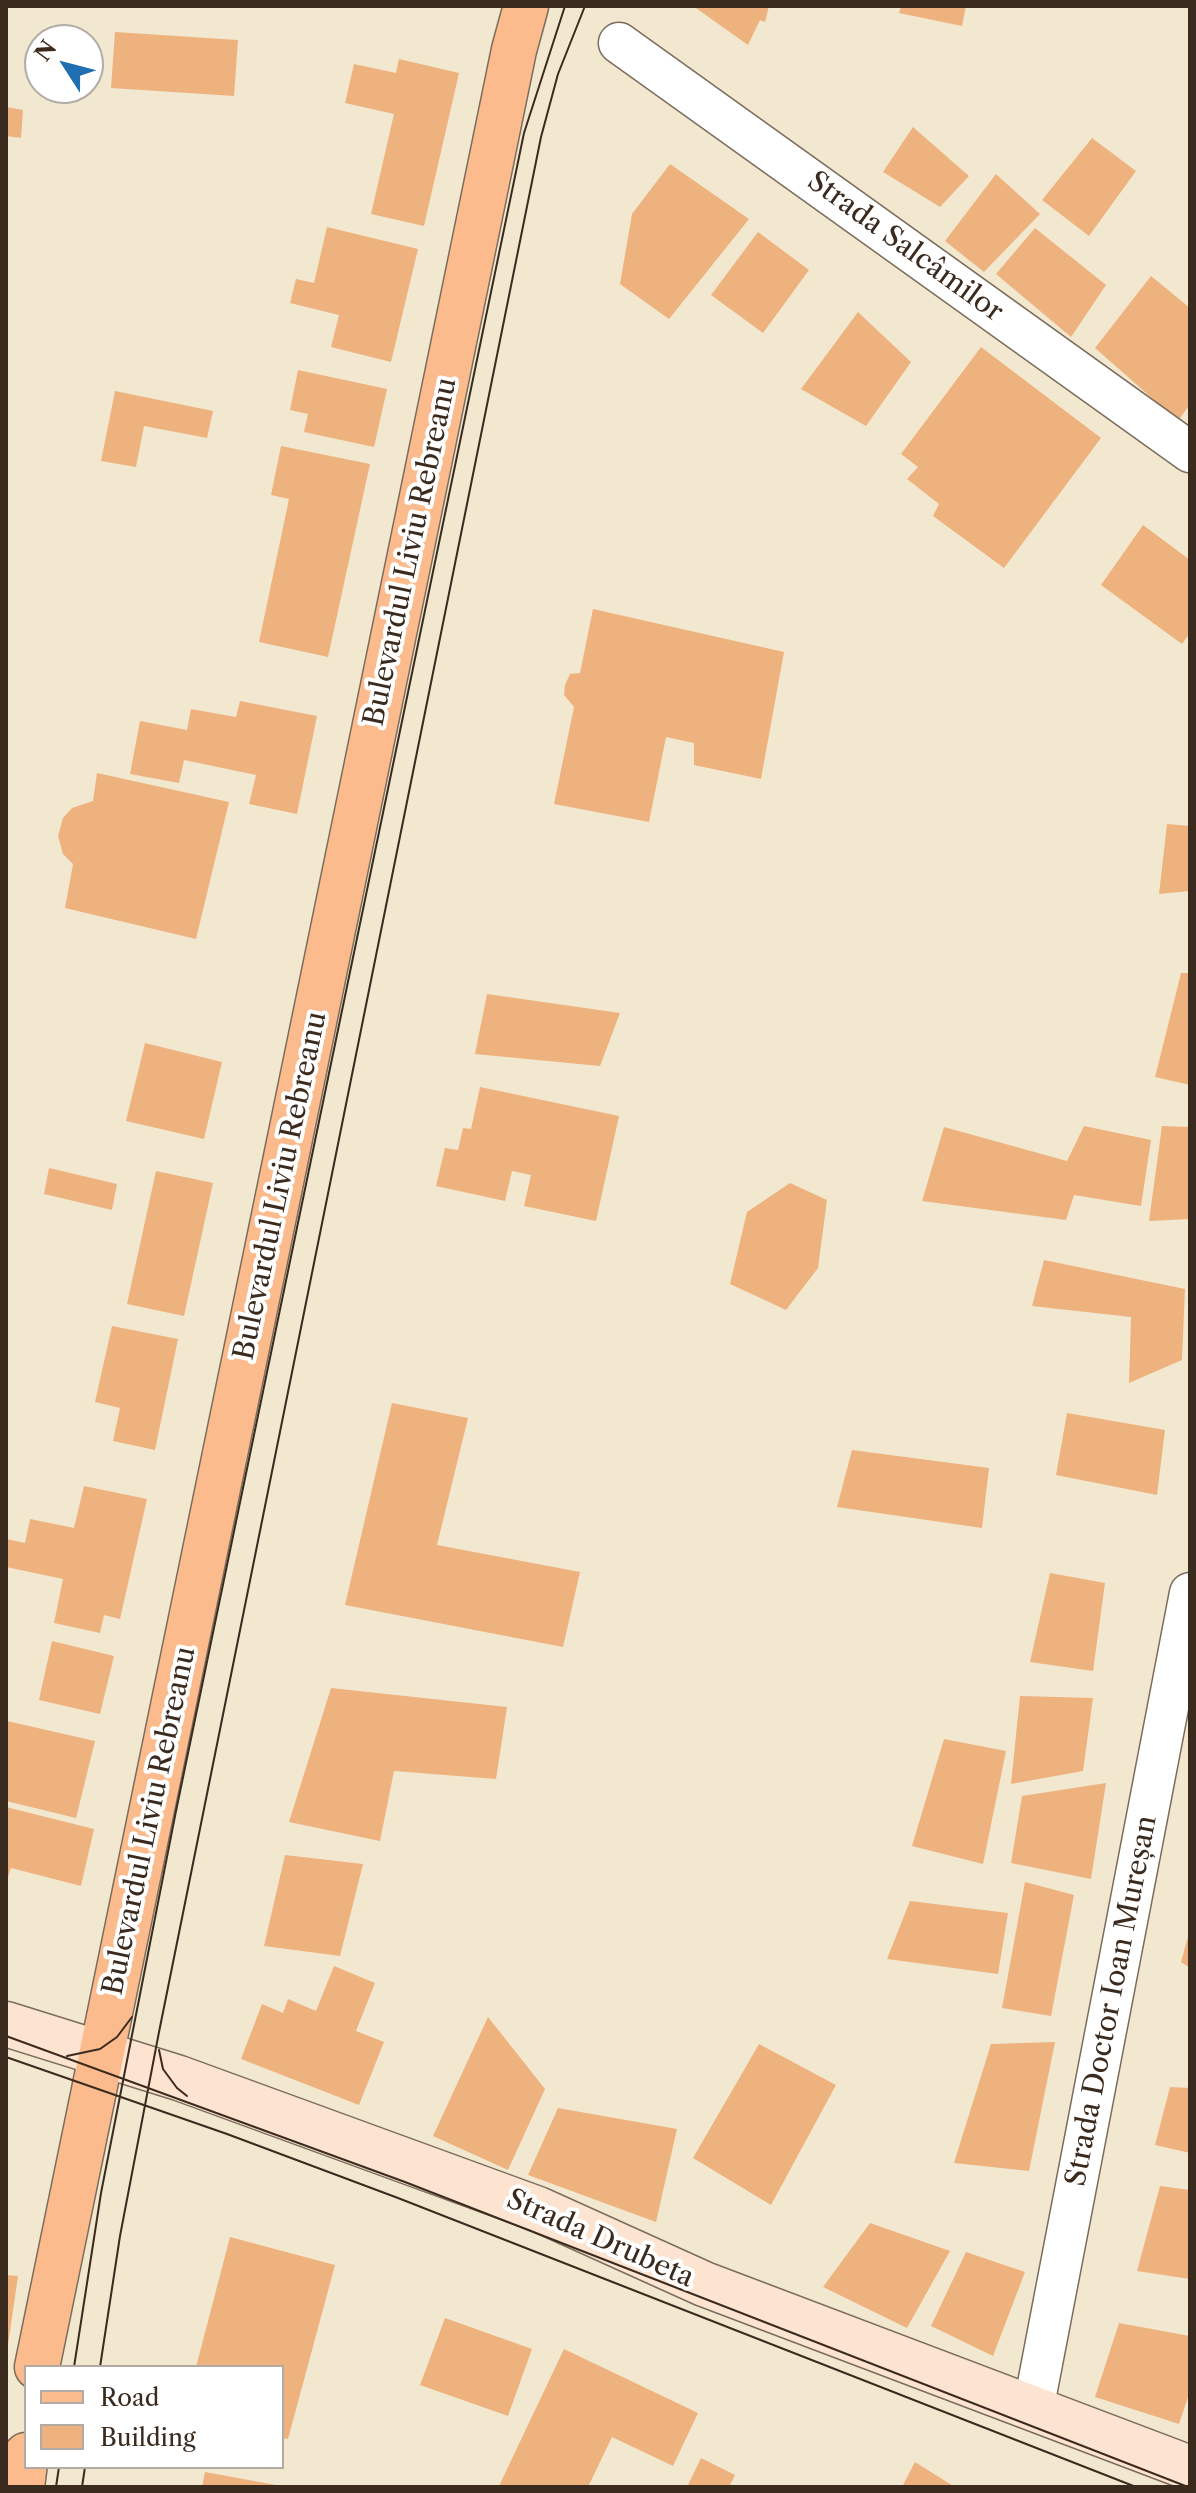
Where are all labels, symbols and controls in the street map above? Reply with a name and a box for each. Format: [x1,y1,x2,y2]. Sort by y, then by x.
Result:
north arrow [24,24,104,104]
text: N [29,35,62,66]
street label: Strada Salcâmilor [801,165,1009,329]
street label: Bulevardul Liviu Rebreanu [358,375,464,729]
street label: Bulevardul Liviu Rebreanu [228,1009,334,1363]
street label: Bulevardul Liviu Rebreanu [97,1644,203,1998]
street label: Strada Doctor Ioan Mureșan [1060,1813,1164,2189]
street label: Strada Drubeta [501,2183,699,2295]
legend [24,2365,284,2469]
text: Road [100,2383,159,2412]
text: Building [100,2423,196,2452]

